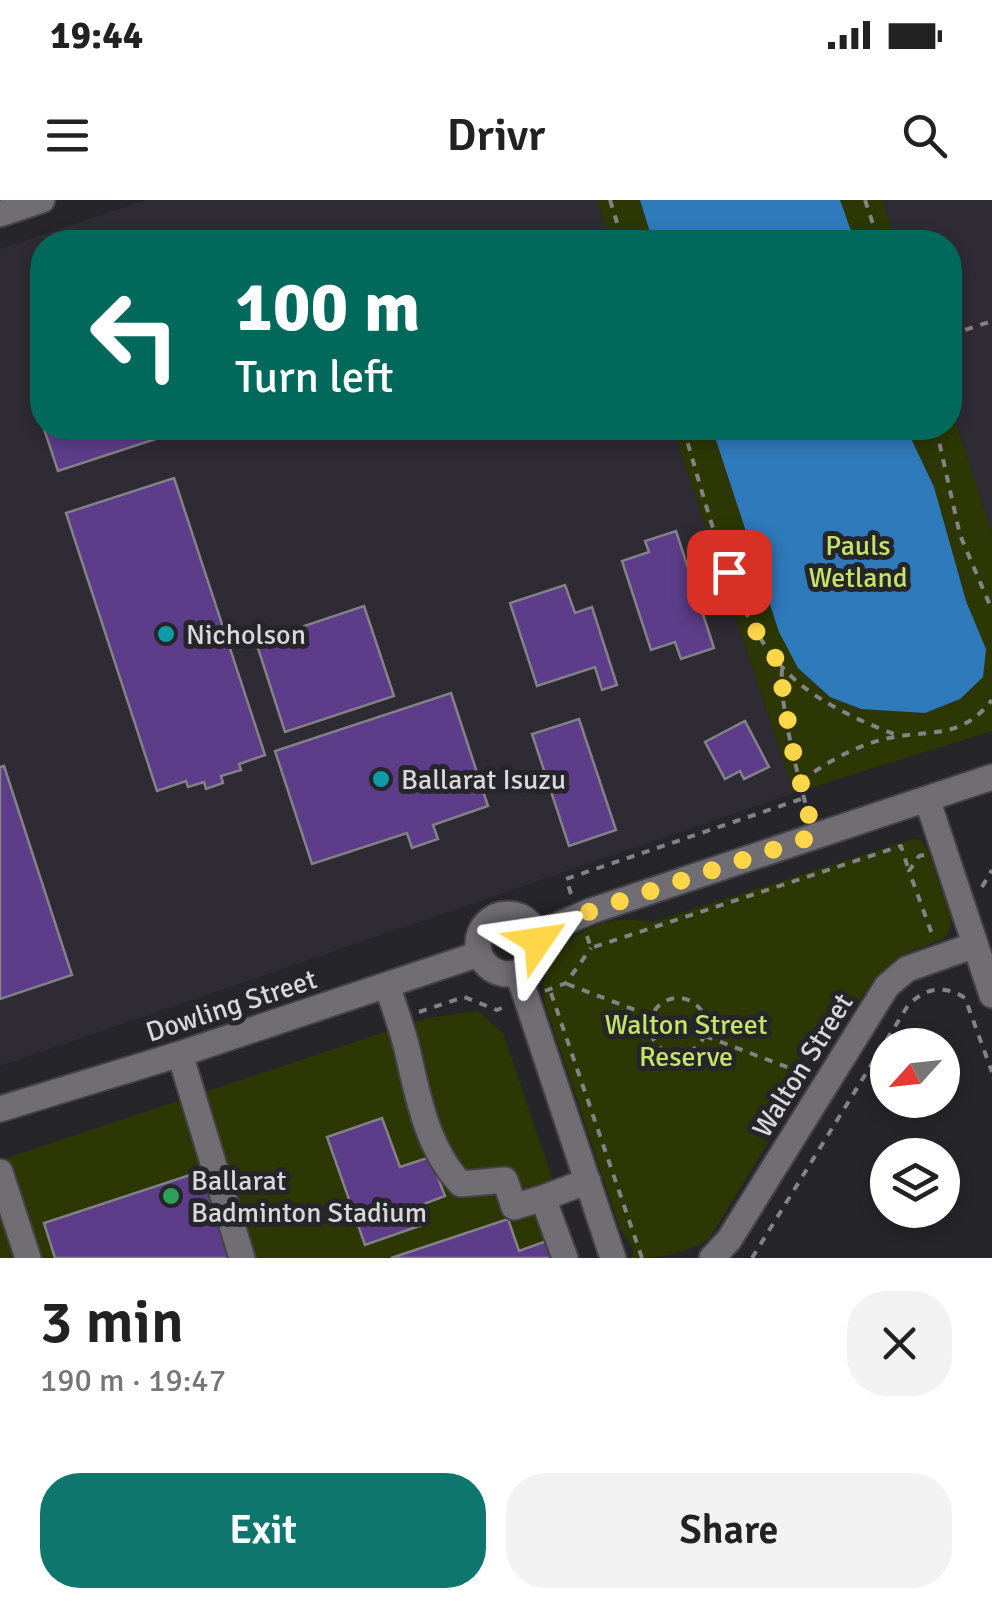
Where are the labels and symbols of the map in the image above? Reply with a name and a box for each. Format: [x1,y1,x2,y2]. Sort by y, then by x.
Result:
park label: Pauls Wetland [808,529,908,595]
pin [687,530,772,615]
place label: Nicholson [186,618,306,652]
marker: Nicholson [155,623,177,645]
place label: Ballarat Isuzu [401,763,566,797]
marker: Ballarat Isuzu [370,768,392,790]
position arrow [486,889,590,993]
street label: Dowling Street [142,962,321,1050]
street label: Walton Street [745,987,861,1144]
park label: Walton Street Reserve [604,1008,768,1074]
north arrow [870,1028,960,1118]
place label: Ballarat Badminton Stadium [191,1164,427,1230]
marker: Ballarat Badminton Stadium [160,1185,182,1207]

